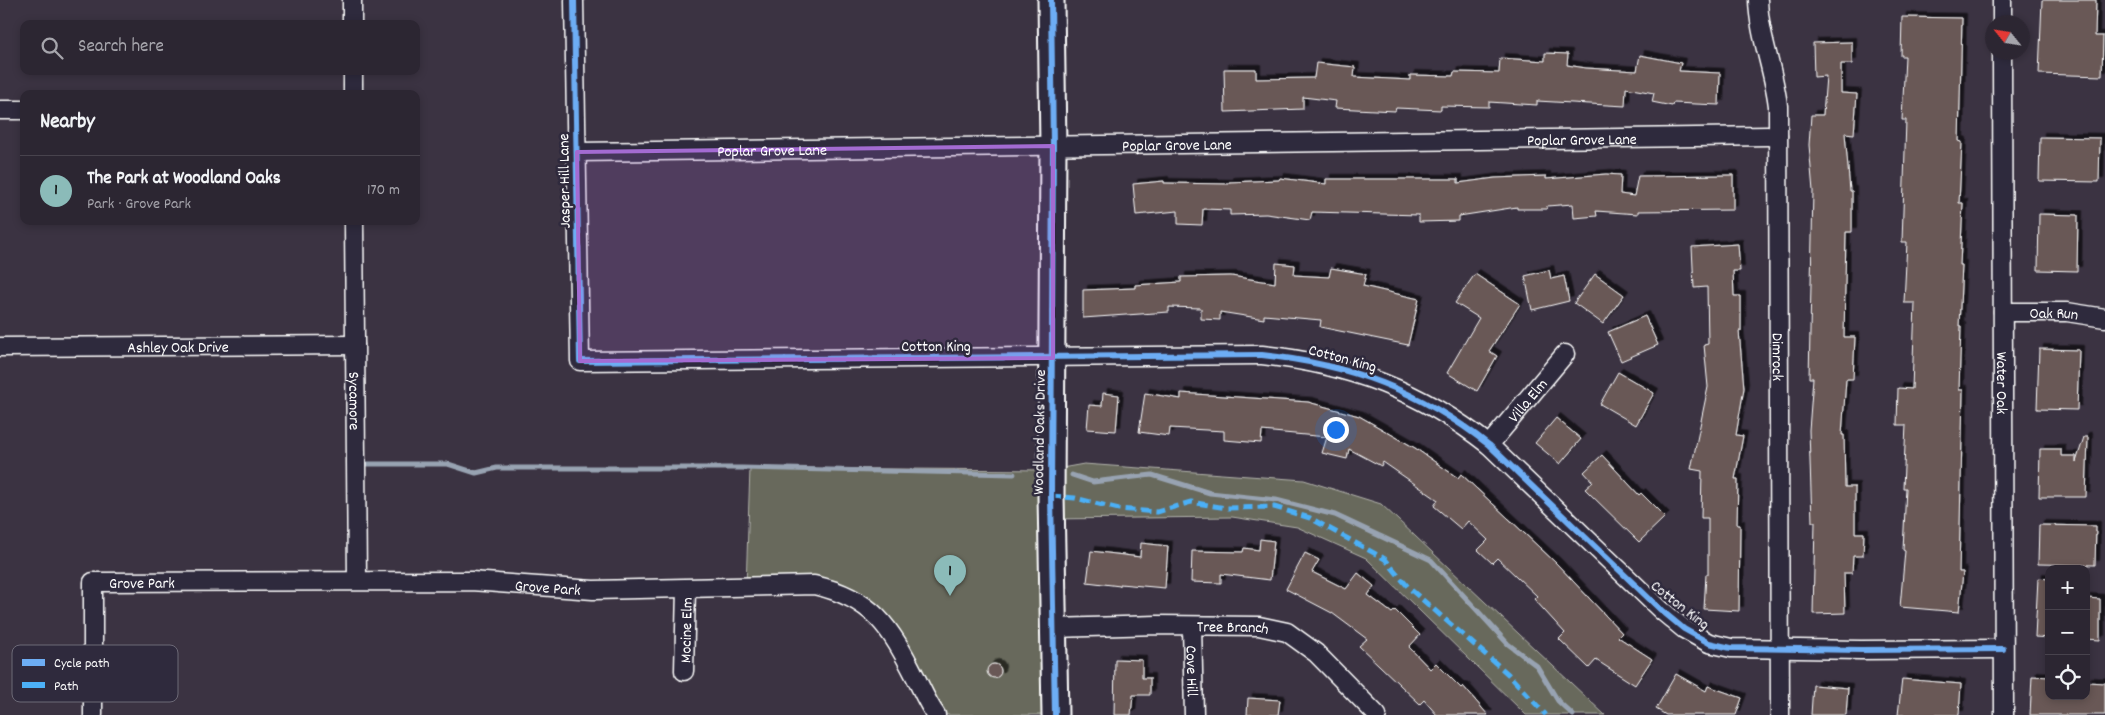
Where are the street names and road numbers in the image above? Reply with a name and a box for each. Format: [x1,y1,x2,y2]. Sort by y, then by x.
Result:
street label: Poplar Grove Lane [1527,129,1637,153]
street label: Jasper Hill Lane [553,133,578,229]
street label: Poplar Grove Lane [1122,134,1232,159]
street label: Poplar Grove Lane [717,140,827,164]
street label: Oak Run [2029,303,2080,328]
street label: Dimrock [1765,333,1788,381]
street label: Cotton King [901,336,971,359]
street label: Ashley Oak Drive [127,337,229,360]
street label: Cotton King [1306,339,1379,380]
street label: Water Oak [1989,352,2012,414]
street label: Woodland Oaks Drive [1028,369,1053,495]
street label: Sycamore [341,372,365,430]
street label: Villa Elm [1503,374,1554,428]
street label: Grove Park [109,573,175,596]
street label: Grove Park [514,575,581,603]
street label: Cotton King [1645,575,1714,636]
street label: Mocine Elm [675,597,700,663]
street label: Tree Branch [1197,616,1271,642]
street label: Cove Hill [1178,645,1203,697]

